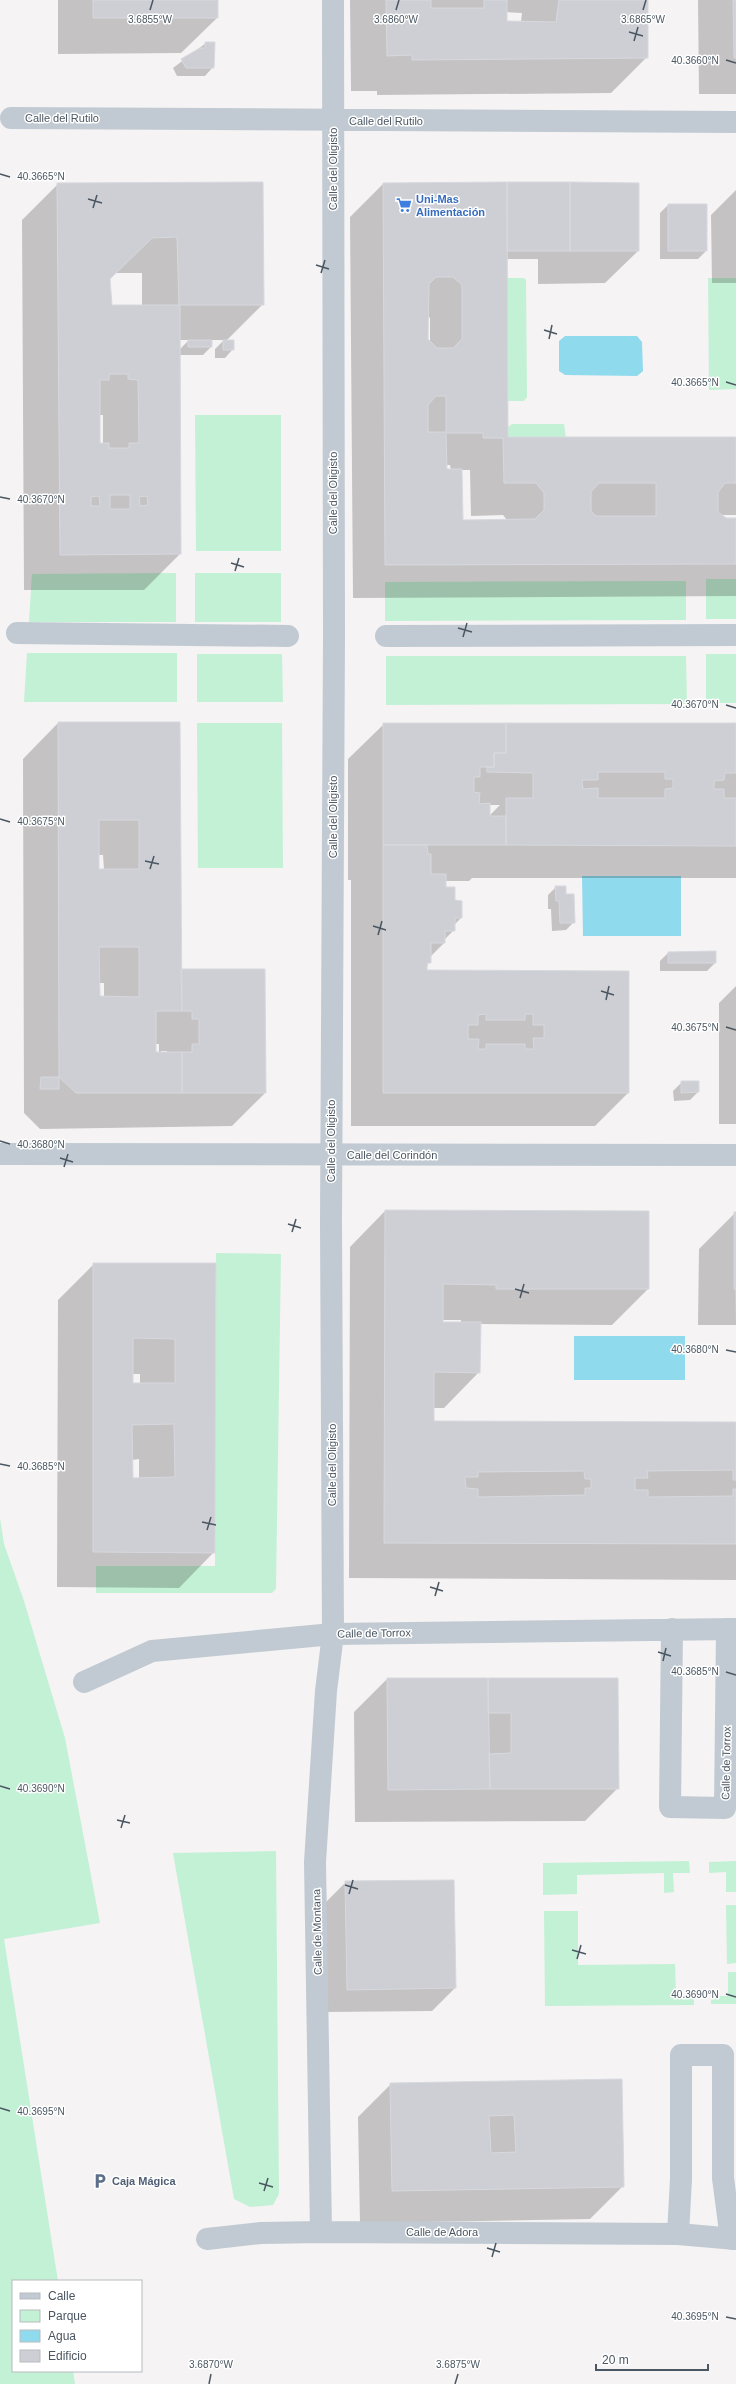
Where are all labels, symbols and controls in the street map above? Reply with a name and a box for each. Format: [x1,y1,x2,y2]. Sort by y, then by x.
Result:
text: 3.6855°W [128,14,173,25]
text: 3.6860°W [374,14,419,25]
text: 3.6865°W [621,14,666,25]
text: 40.3660°N [671,55,719,66]
street label: Calle del Rutilo [25,112,99,124]
street label: Calle del Rutilo [349,115,423,127]
street label: Calle del Oligisto [327,128,339,210]
text: 40.3665°N [17,171,65,182]
place label: Uni-Mas Alimentación [416,193,485,218]
supermarket icon: Uni-Mas Alimentación [395,196,413,214]
text: 40.3665°N [671,377,719,388]
street label: Calle del Oligisto [327,452,339,534]
text: 40.3670°N [17,494,65,505]
text: 40.3670°N [671,699,719,710]
street label: Calle del Oligisto [327,776,339,858]
text: 40.3675°N [17,816,65,827]
text: 40.3675°N [671,1022,719,1033]
street label: Calle del Oligisto [325,1100,337,1182]
text: 40.3680°N [17,1139,65,1150]
street label: Calle del Corindón [347,1149,437,1161]
text: 40.3680°N [671,1344,719,1355]
street label: Calle del Oligisto [326,1424,338,1506]
text: 40.3685°N [17,1461,65,1472]
street label: Calle de Torrox [337,1626,411,1640]
text: 40.3685°N [671,1666,719,1677]
street label: Calle de Torrox [719,1726,733,1800]
text: 40.3690°N [17,1783,65,1794]
street label: Calle de Montana [310,1888,324,1975]
text: 40.3690°N [671,1989,719,2000]
text: 40.3695°N [17,2106,65,2117]
parking icon: Caja Mágica [91,2172,109,2190]
place label: Caja Mágica [112,2175,176,2187]
street label: Calle de Adora [406,2226,479,2238]
legend [12,2280,142,2372]
text: Calle [48,2289,76,2303]
text: Parque [48,2309,87,2323]
text: 40.3695°N [671,2311,719,2322]
text: Agua [48,2329,76,2343]
scale bar [596,2346,708,2372]
text: Edificio [48,2349,87,2363]
text: 20 m [602,2353,629,2367]
text: 3.6870°W [189,2359,234,2370]
text: 3.6875°W [436,2359,481,2370]

